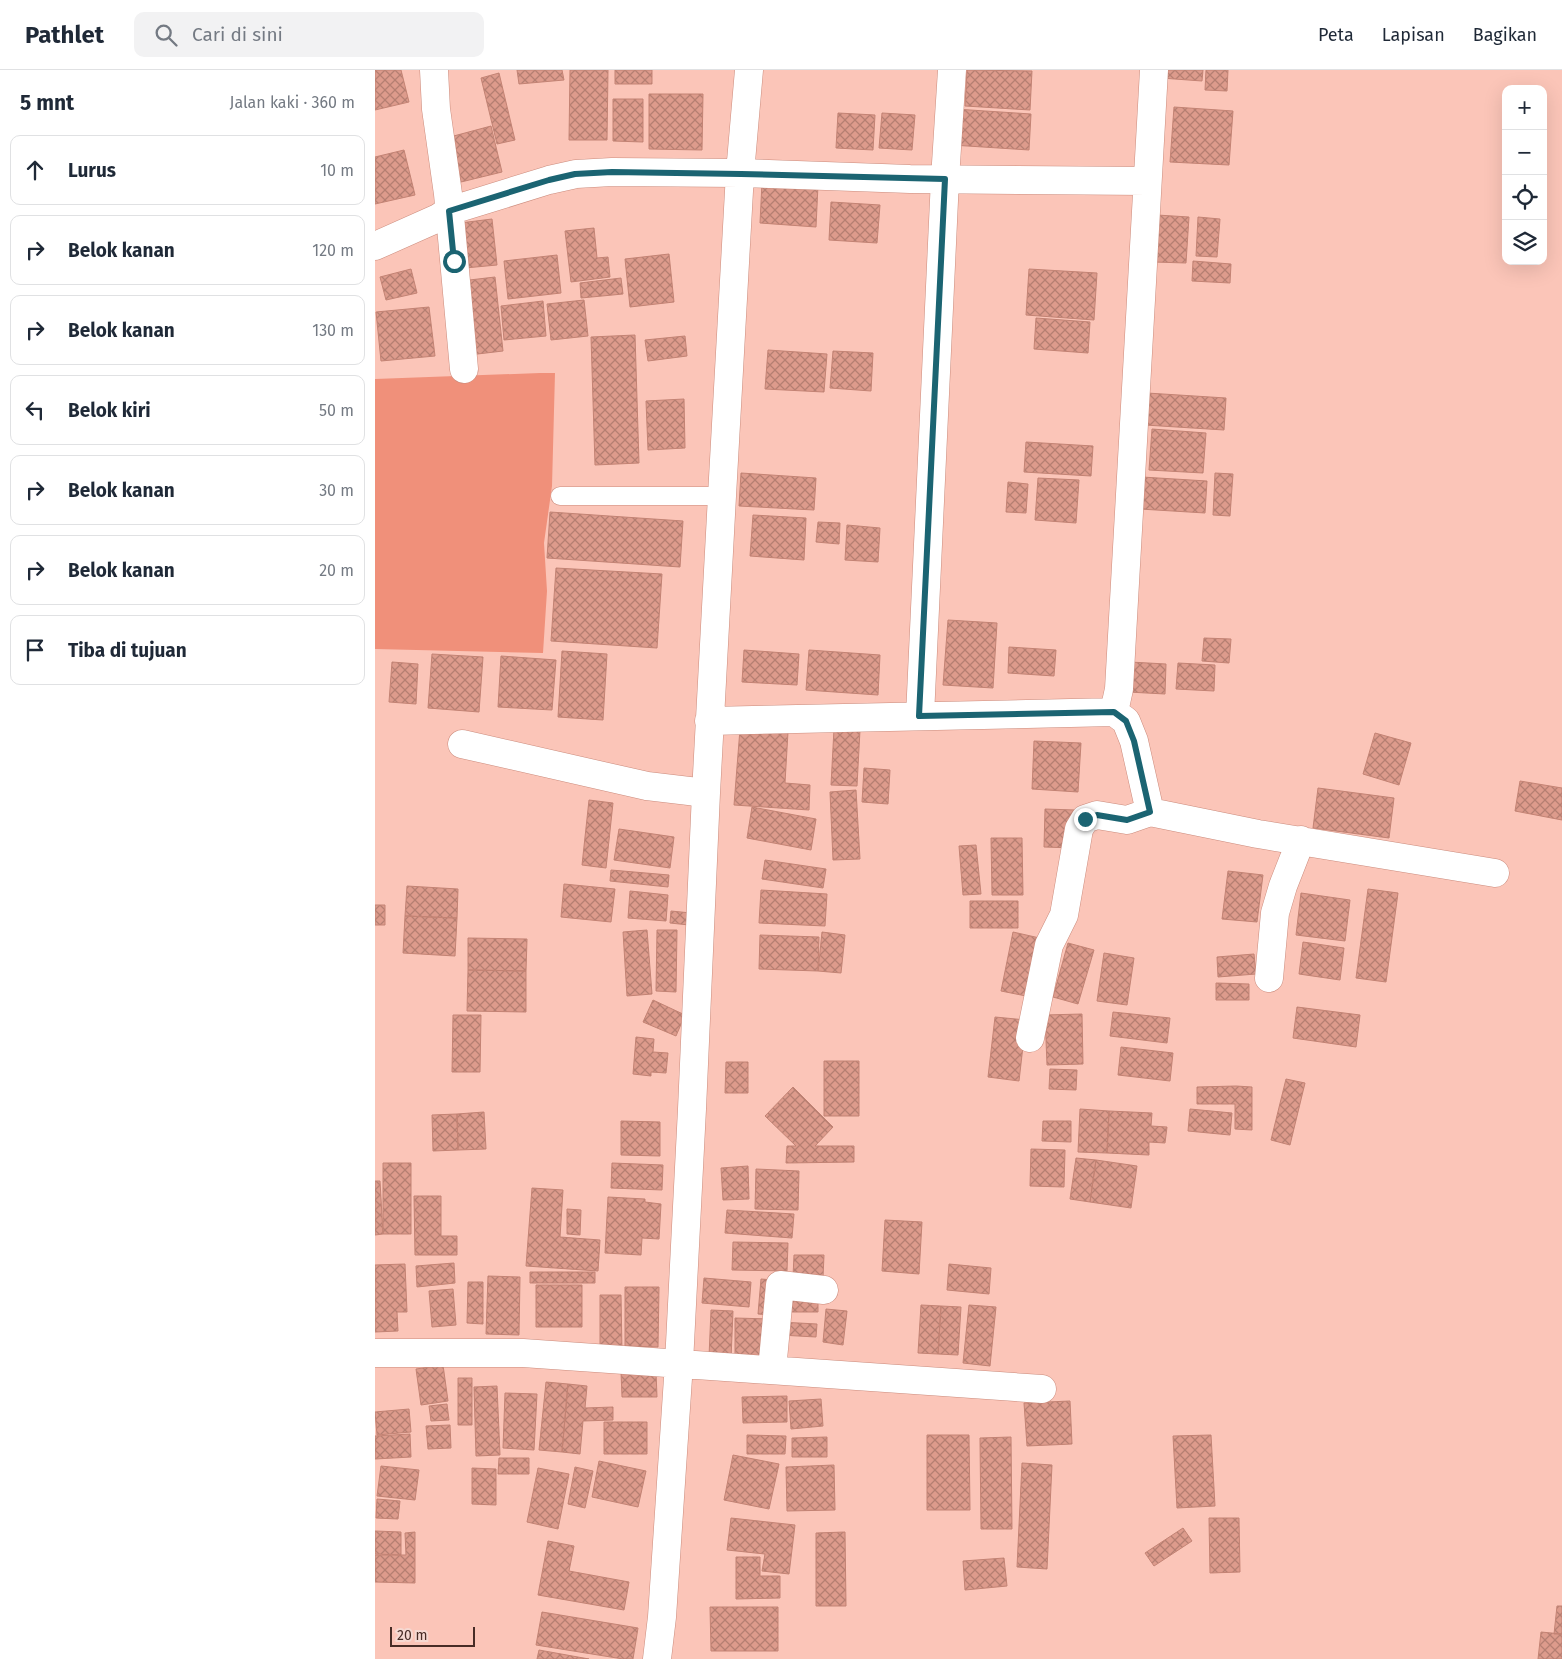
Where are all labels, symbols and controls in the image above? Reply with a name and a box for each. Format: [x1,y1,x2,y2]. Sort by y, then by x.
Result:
search box [134,12,484,57]
text: Pathlet [25,21,104,49]
icon: search [152,21,180,49]
text: Cari di sini [192,23,283,46]
text: Peta [1318,24,1354,46]
text: Lapisan [1382,24,1445,46]
text: Bagikan [1473,24,1537,46]
map controls [1502,85,1547,265]
button: + [1502,85,1547,130]
text: 5 mnt [20,90,74,116]
text: Jalan kaki · 360 m [230,93,355,112]
button: − [1502,130,1547,175]
icon: ahead [21,156,49,184]
text: Lurus [68,159,116,182]
text: 10 m [320,161,354,180]
button: locate [1502,175,1547,220]
button: layers [1502,220,1547,265]
icon: right [21,236,49,264]
text: Belok kanan [68,239,175,262]
text: 120 m [312,241,354,260]
route start [443,250,466,273]
icon: right [21,316,49,344]
text: Belok kanan [68,319,175,342]
text: 130 m [312,321,354,340]
icon: left [21,396,49,424]
text: Belok kiri [68,399,151,422]
text: 50 m [319,401,354,420]
icon: right [21,476,49,504]
text: Belok kanan [68,479,175,502]
text: 30 m [319,481,354,500]
icon: right [21,556,49,584]
text: Belok kanan [68,559,175,582]
text: 20 m [319,561,354,580]
icon: arrive [21,636,49,664]
text: Tiba di tujuan [68,639,187,662]
route end [1074,808,1097,831]
scale bar [390,1624,475,1647]
text: 20 m [397,1627,427,1644]

